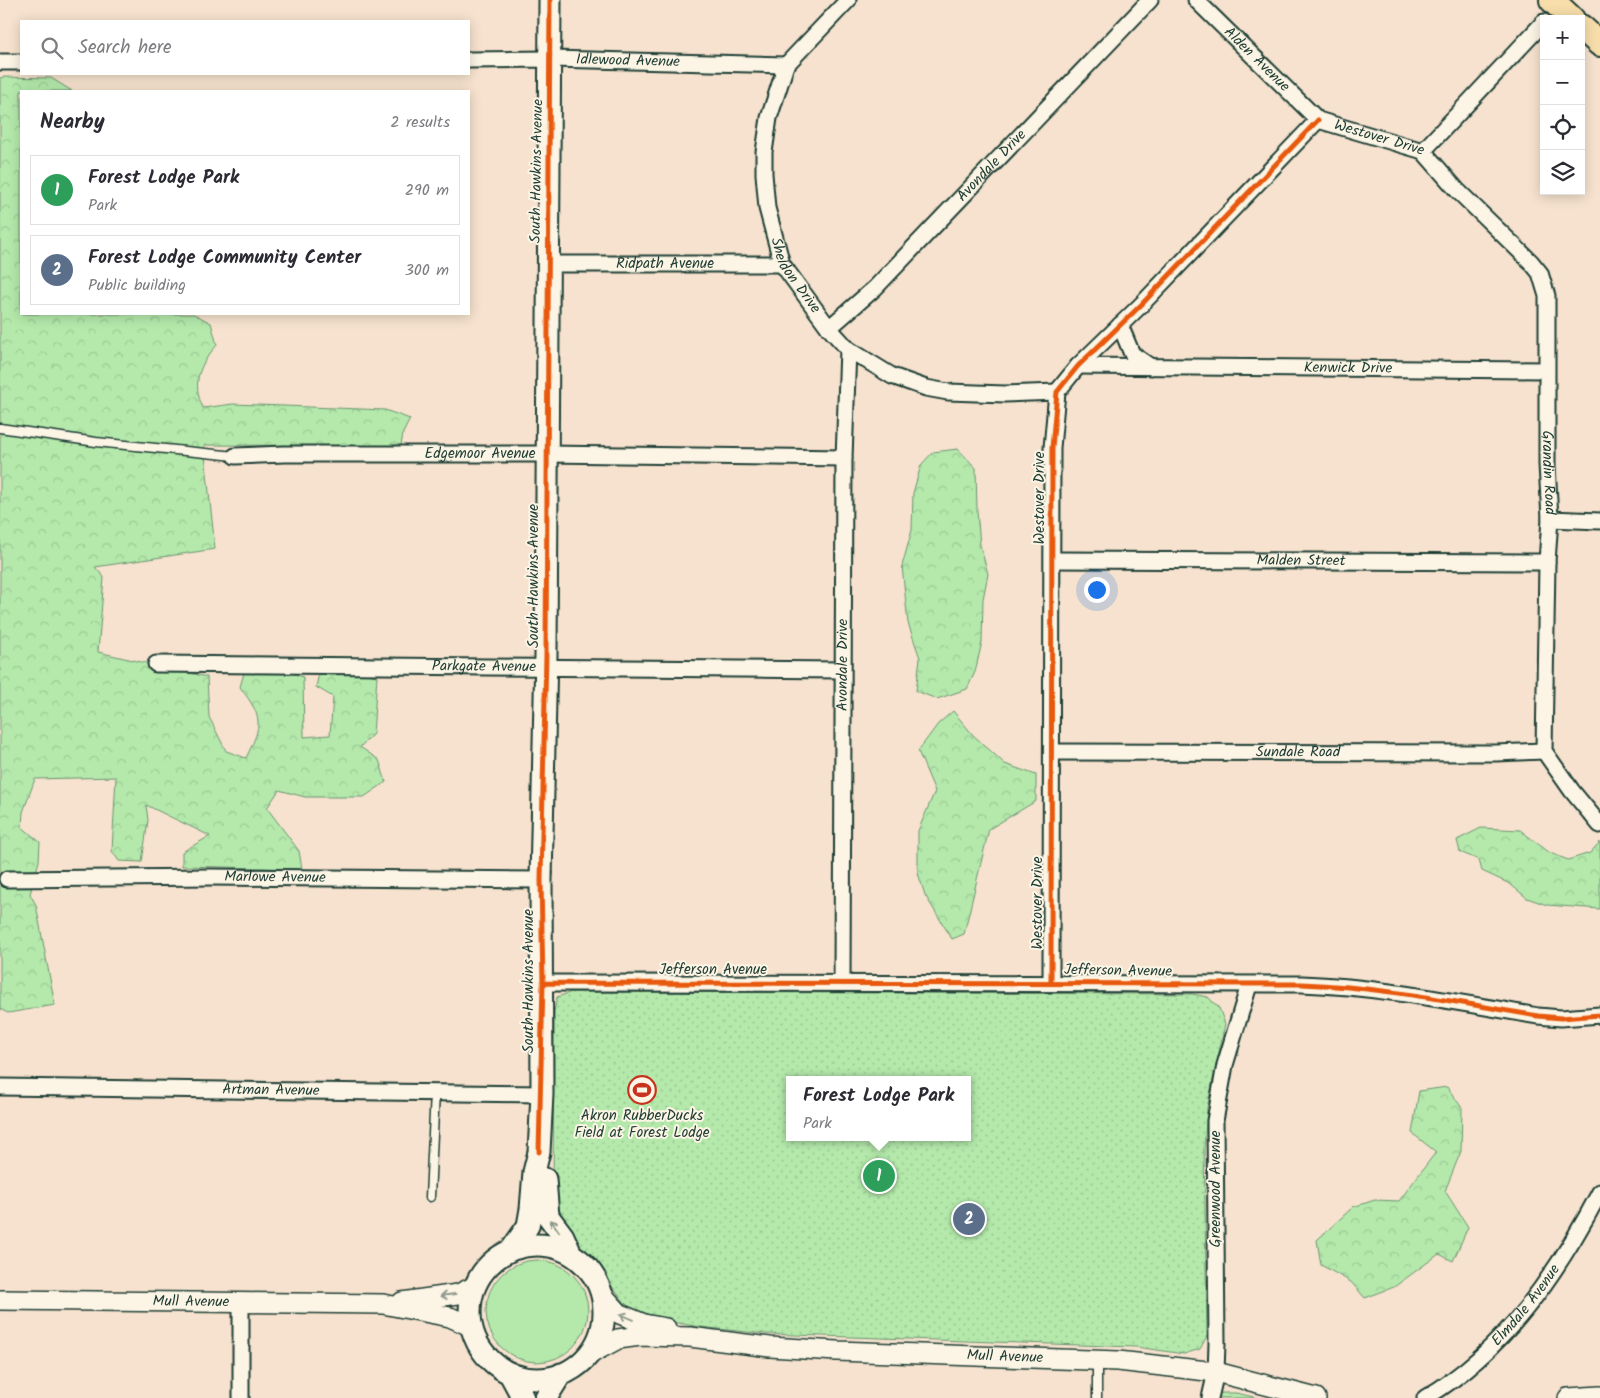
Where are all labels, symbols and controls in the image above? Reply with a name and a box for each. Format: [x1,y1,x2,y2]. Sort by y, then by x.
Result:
map controls [1540,15,1585,195]
button: + [1540,15,1585,60]
search box [20,20,470,75]
street label: Alden Avenue [1218,21,1296,98]
text: Search here [78,33,172,63]
icon: search [38,34,66,62]
street label: Idlewood Avenue [576,48,681,74]
button: − [1540,60,1585,105]
street label: South Hawkins Avenue [524,98,550,243]
button: locate [1540,105,1585,150]
text: Nearby [40,106,105,139]
text: 2 results [390,110,450,135]
street label: Westover Drive [1331,113,1427,163]
street label: Avondale Drive [951,124,1033,208]
button: layers [1540,150,1585,195]
text: Forest Lodge Park [88,163,239,193]
text: 1 [55,178,59,203]
text: 290 m [405,178,449,203]
text: Park [88,193,117,218]
street label: Sheldon Drive [763,235,827,319]
text: Forest Lodge Community Center [88,243,361,273]
street label: Ridpath Avenue [616,252,714,276]
text: 2 [52,258,62,283]
text: 300 m [405,258,449,283]
text: Public building [88,273,186,298]
street label: Kenwick Drive [1304,356,1393,381]
street label: Grandin Road [1535,431,1562,516]
street label: Edgemoor Avenue [424,442,536,466]
street label: Westover Drive [1028,451,1052,544]
street label: South Hawkins Avenue [522,504,546,648]
street label: Malden Street [1256,549,1346,573]
your location [1084,577,1110,603]
street label: Avondale Drive [831,618,855,711]
street label: Parkgate Avenue [432,654,536,679]
street label: Sundale Road [1256,740,1341,765]
street label: Westover Drive [1026,856,1050,949]
street label: Marlowe Avenue [224,865,326,890]
street label: South Hawkins Avenue [517,909,541,1053]
street label: Jefferson Avenue [659,958,767,982]
street label: Jefferson Avenue [1064,958,1173,984]
sports icon: Akron RubberDucks Field at Forest Lodge [627,1075,657,1105]
popup [786,1076,971,1141]
street label: Artman Avenue [222,1078,320,1103]
text: Forest Lodge Park [803,1081,954,1111]
place label: Akron RubberDucks Field at Forest Lodge [574,1104,710,1145]
text: Park [803,1111,832,1136]
street label: Greenwood Avenue [1204,1130,1228,1247]
pin: 1 [863,1157,895,1195]
pin: 2 [953,1200,985,1238]
one-way arrow [550,1220,561,1233]
street label: Elmdale Avenue [1486,1259,1567,1352]
street label: Mull Avenue [153,1290,230,1314]
one-way arrow [441,1290,457,1300]
one-way arrow [620,1312,635,1322]
street label: Mull Avenue [966,1344,1044,1370]

